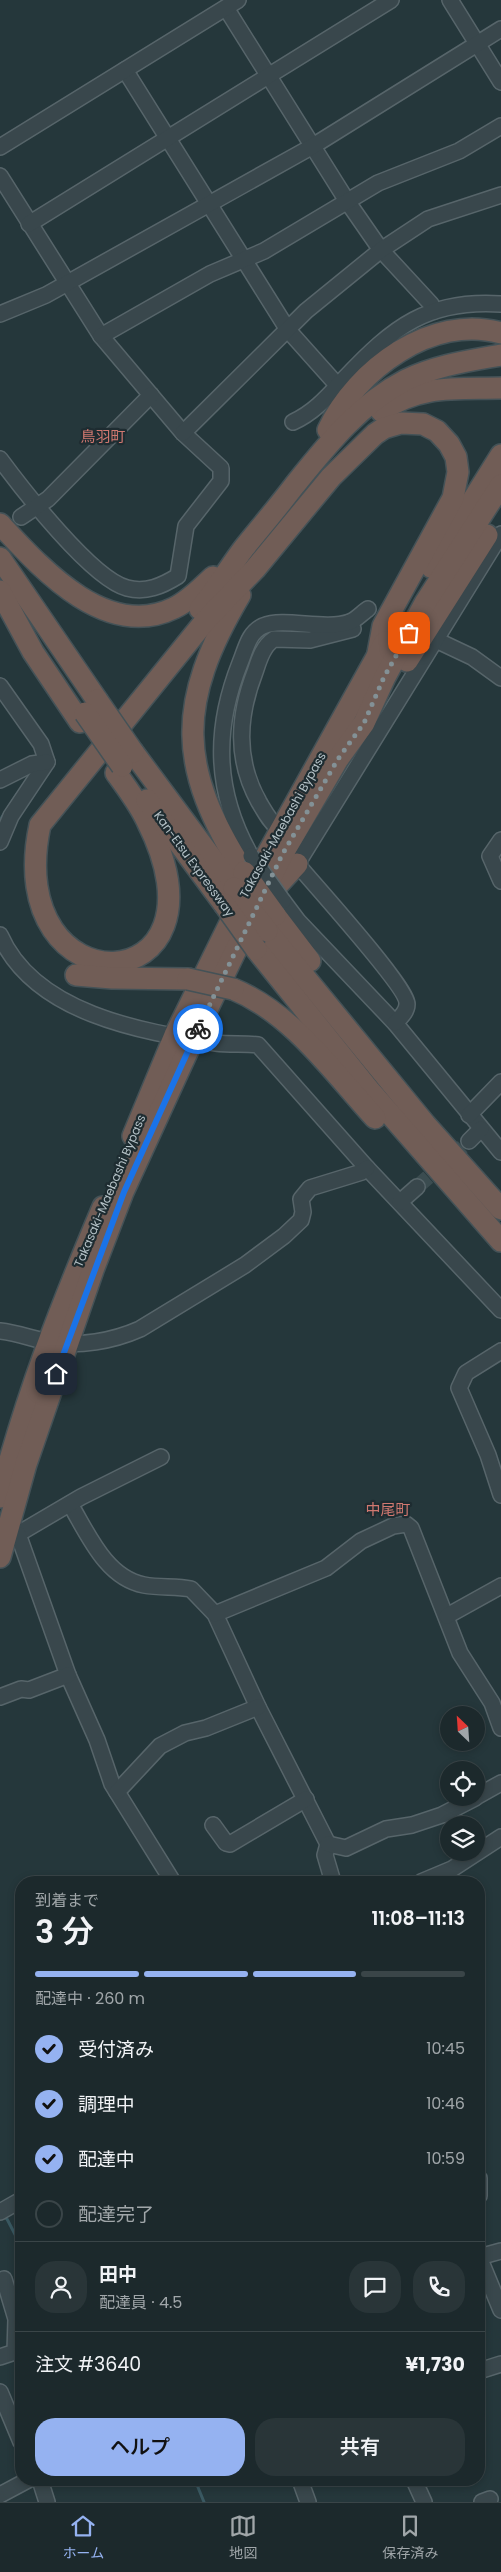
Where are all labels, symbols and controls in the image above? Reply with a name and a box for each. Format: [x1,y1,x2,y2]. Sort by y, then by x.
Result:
district label: 鳥羽町 [80,426,126,447]
pin [388,612,430,654]
icon: bag [395,619,423,647]
street label: Takasaki-Maebashi Bypass [235,749,330,901]
street label: Kan-Etsu Expressway [150,808,239,920]
courier [173,1004,223,1054]
icon: bike [184,1015,212,1043]
street label: Takasaki-Maebashi Bypass [70,1112,149,1270]
pin [35,1353,77,1395]
icon: home [42,1360,70,1388]
district label: 中尾町 [365,1499,411,1520]
north arrow [440,1706,485,1751]
map controls [440,1706,485,1861]
button: locate [440,1761,485,1806]
button: layers [440,1816,485,1861]
text: 到着まで [35,1889,99,1912]
text: 11:08–11:13 [371,1905,465,1932]
text: 3 分 [35,1909,94,1954]
text: 配達中 · 260 m [35,1987,145,2010]
icon: check [35,2035,63,2063]
text: 受付済み [78,2036,154,2063]
text: 10:45 [426,2037,465,2060]
icon: check [35,2090,63,2118]
text: 調理中 [78,2091,135,2118]
text: 10:46 [426,2092,465,2115]
icon: check [35,2145,63,2173]
text: 配達中 [78,2146,135,2173]
text: 10:59 [426,2147,465,2170]
text: 配達完了 [78,2201,154,2228]
button: person [35,2261,87,2313]
text: 田中 [99,2261,137,2288]
button: chat [349,2261,401,2313]
button: phone [413,2261,465,2313]
text: 配達員 · 4.5 [99,2291,182,2314]
text: 注文 #3640 [35,2351,141,2378]
text: ¥1,730 [406,2351,465,2378]
button: ヘルプ [35,2418,245,2476]
button: 共有 [255,2418,465,2476]
tab: ホーム [63,2512,104,2564]
tab: 地図 [229,2512,257,2564]
tab: 保存済み [382,2512,438,2564]

